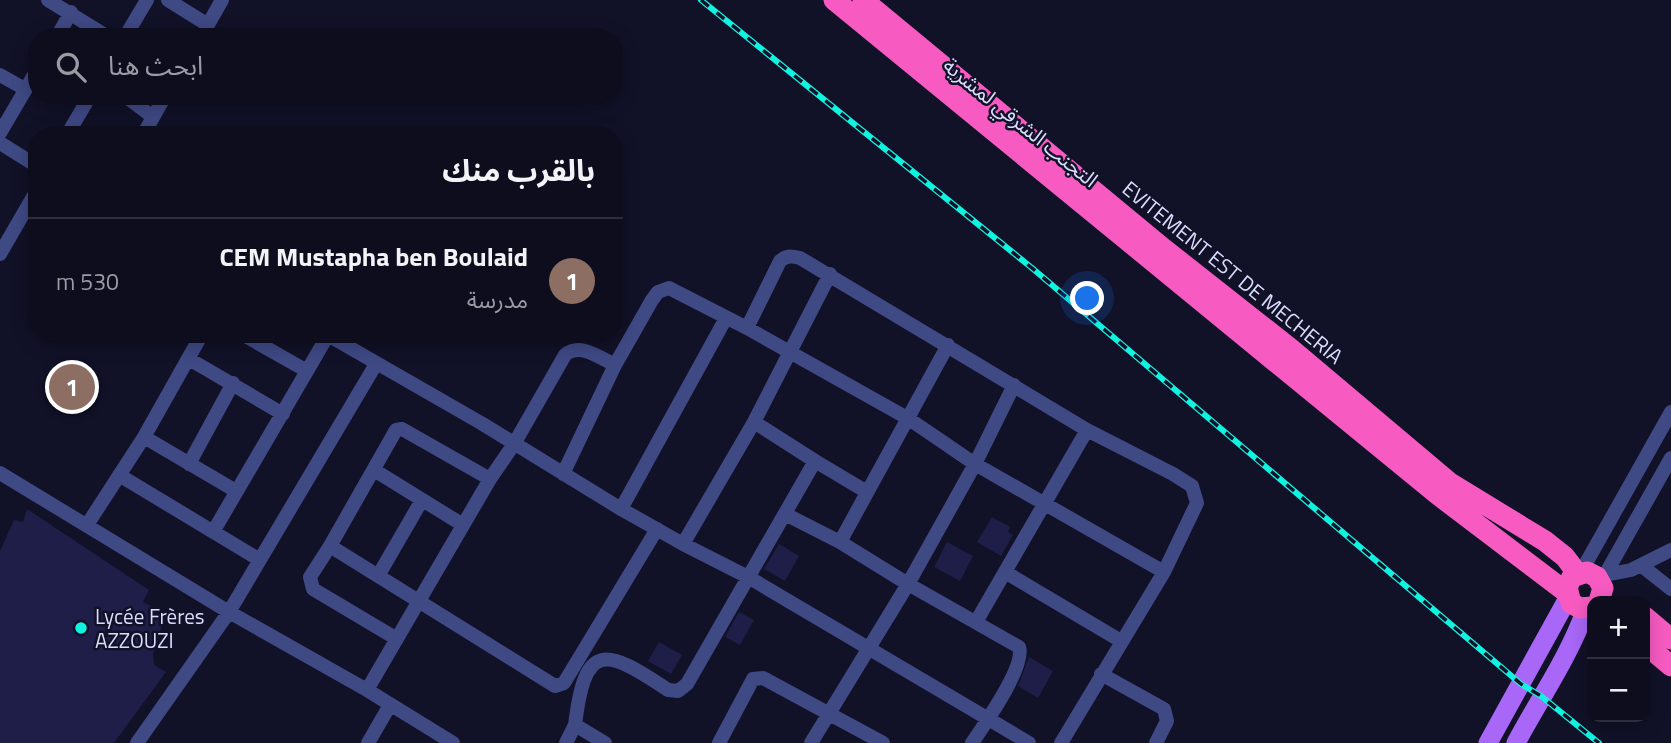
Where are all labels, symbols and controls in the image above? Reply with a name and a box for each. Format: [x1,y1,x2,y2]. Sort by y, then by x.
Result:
search box [28,28,623,105]
text: ابحث هنا [108,46,203,85]
icon: search [52,48,90,86]
street label: التجنب الشرقي لمشرية [936,49,1105,195]
text: بالقرب منك [442,147,595,193]
street label: EVITEMENT EST DE MECHERIA [1116,173,1351,372]
text: CEM Mustapha ben Boulaid [219,237,528,276]
text: 530 m [56,264,119,299]
text: 1 [566,264,578,299]
your location [1070,281,1104,315]
text: مدرسة [467,282,528,317]
pin: 1 [49,361,95,413]
map controls [1587,596,1650,722]
button: + [1587,596,1650,659]
place label: Lycée Frères AZZOUZI [95,600,205,656]
marker: Lycée Frères AZZOUZI [73,620,89,636]
button: − [1587,659,1650,722]

